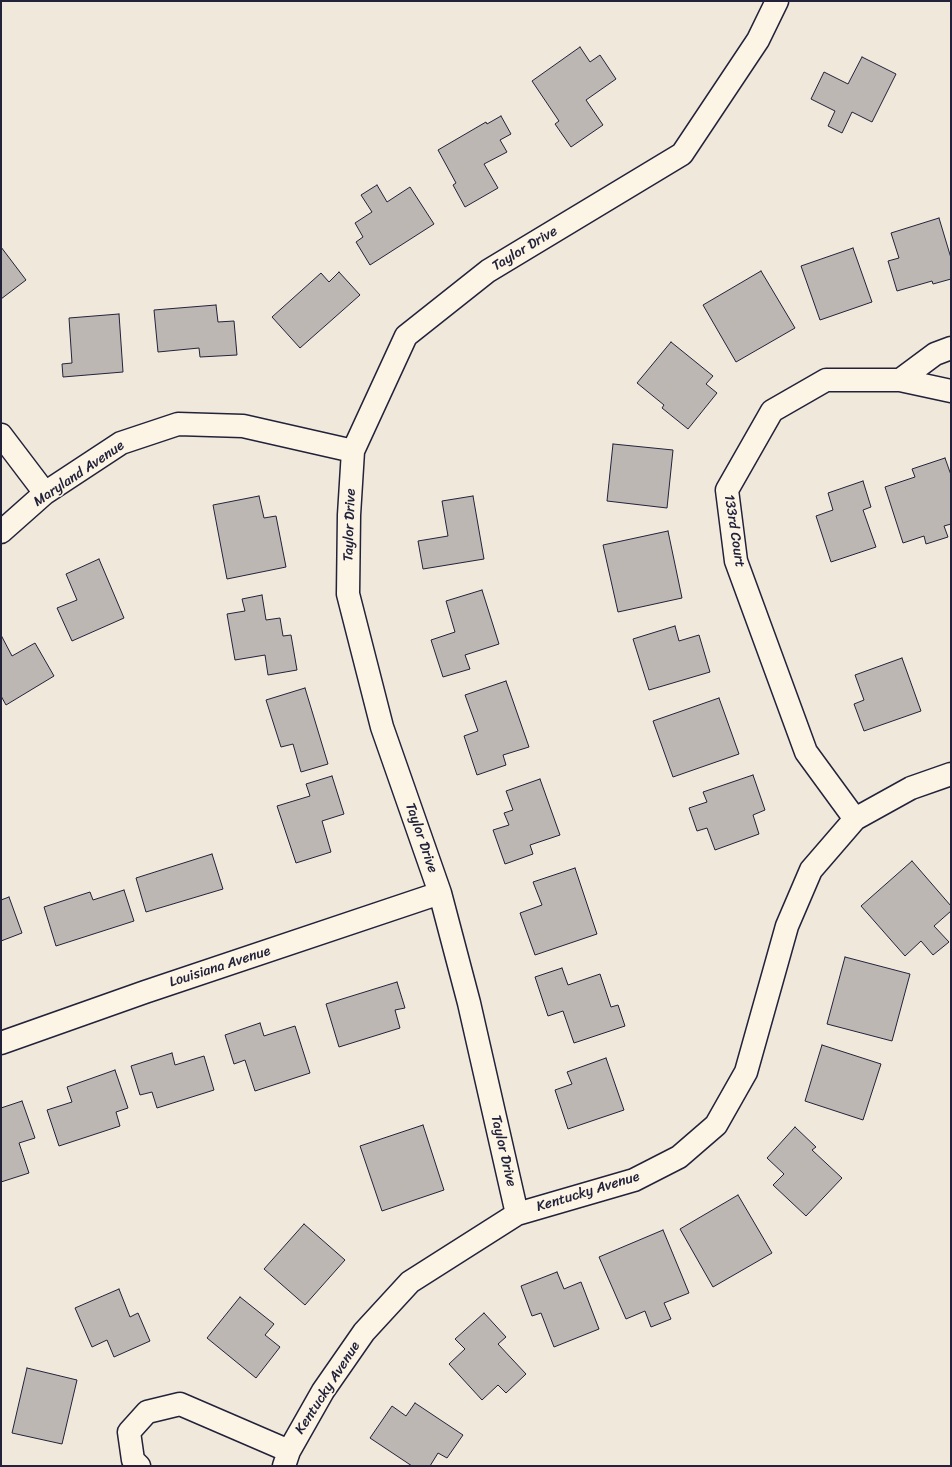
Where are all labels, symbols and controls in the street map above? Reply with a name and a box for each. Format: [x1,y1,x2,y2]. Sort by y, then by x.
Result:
street label: Taylor Drive [489,223,561,275]
street label: Maryland Avenue [30,437,128,511]
street label: Taylor Drive [340,488,360,562]
street label: 133rd Court [720,493,748,569]
street label: Taylor Drive [401,801,441,875]
street label: Louisiana Avenue [167,943,273,991]
street label: Taylor Drive [487,1114,519,1188]
street label: Kentucky Avenue [534,1168,642,1216]
street label: Kentucky Avenue [292,1339,364,1437]

